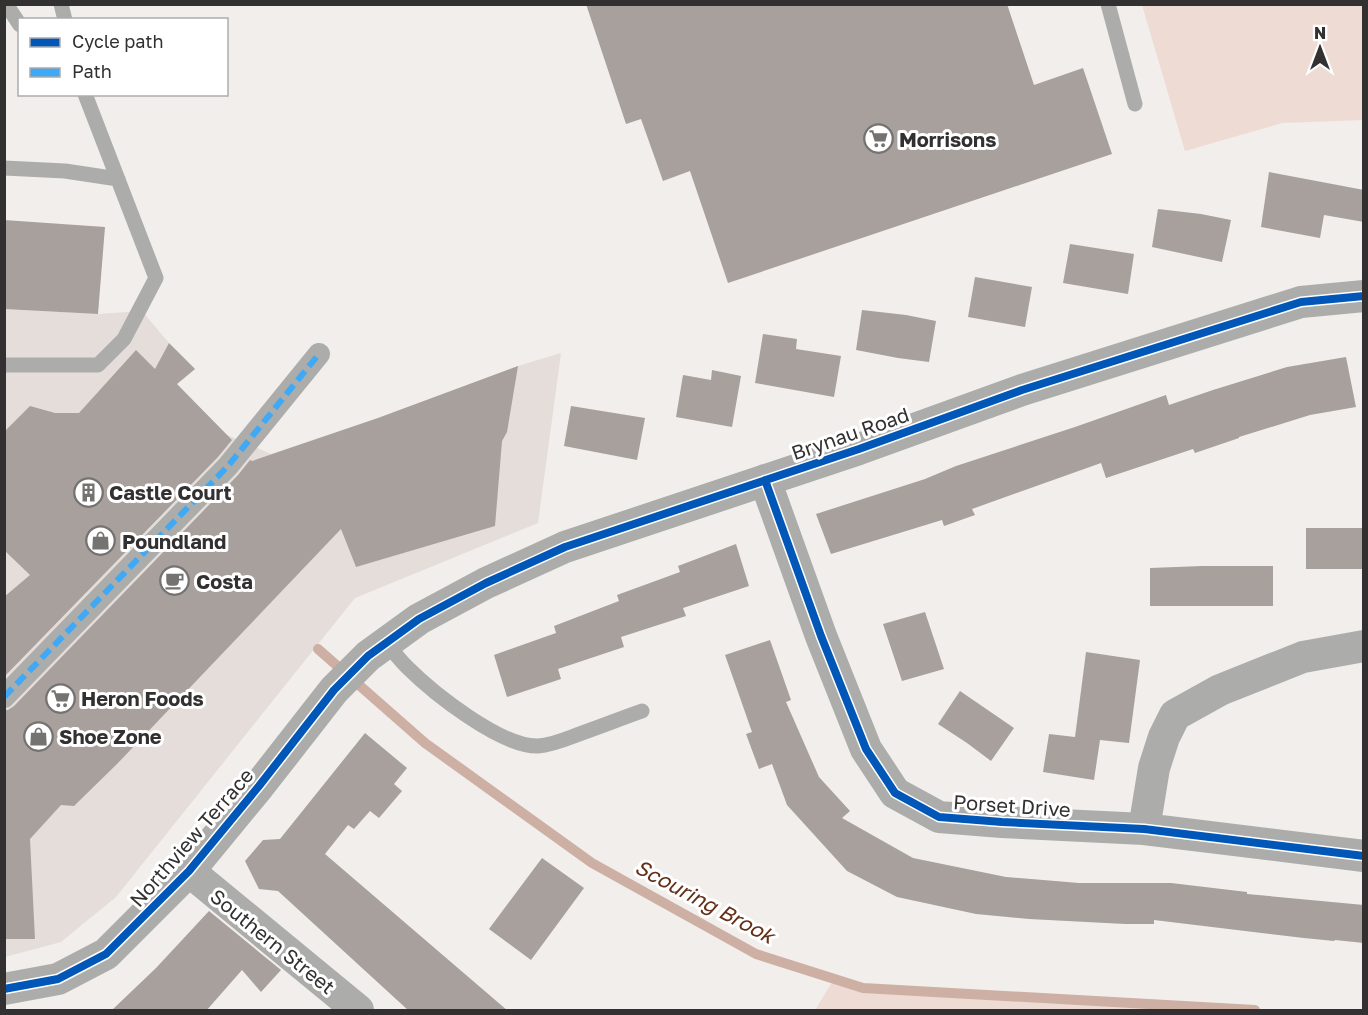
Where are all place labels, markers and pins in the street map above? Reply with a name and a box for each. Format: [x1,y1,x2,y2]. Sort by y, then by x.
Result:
supermarket icon: Morrisons [862,123,894,155]
place label: Morrisons [899,127,996,151]
building icon: Castle Court [72,476,104,508]
place label: Castle Court [109,480,232,504]
shop icon: Poundland [85,525,117,557]
place label: Poundland [122,529,226,553]
cafe icon: Costa [159,565,191,597]
place label: Costa [196,569,253,593]
supermarket icon: Heron Foods [44,682,76,714]
place label: Heron Foods [81,686,204,710]
shop icon: Shoe Zone [22,720,54,752]
place label: Shoe Zone [59,724,162,748]

